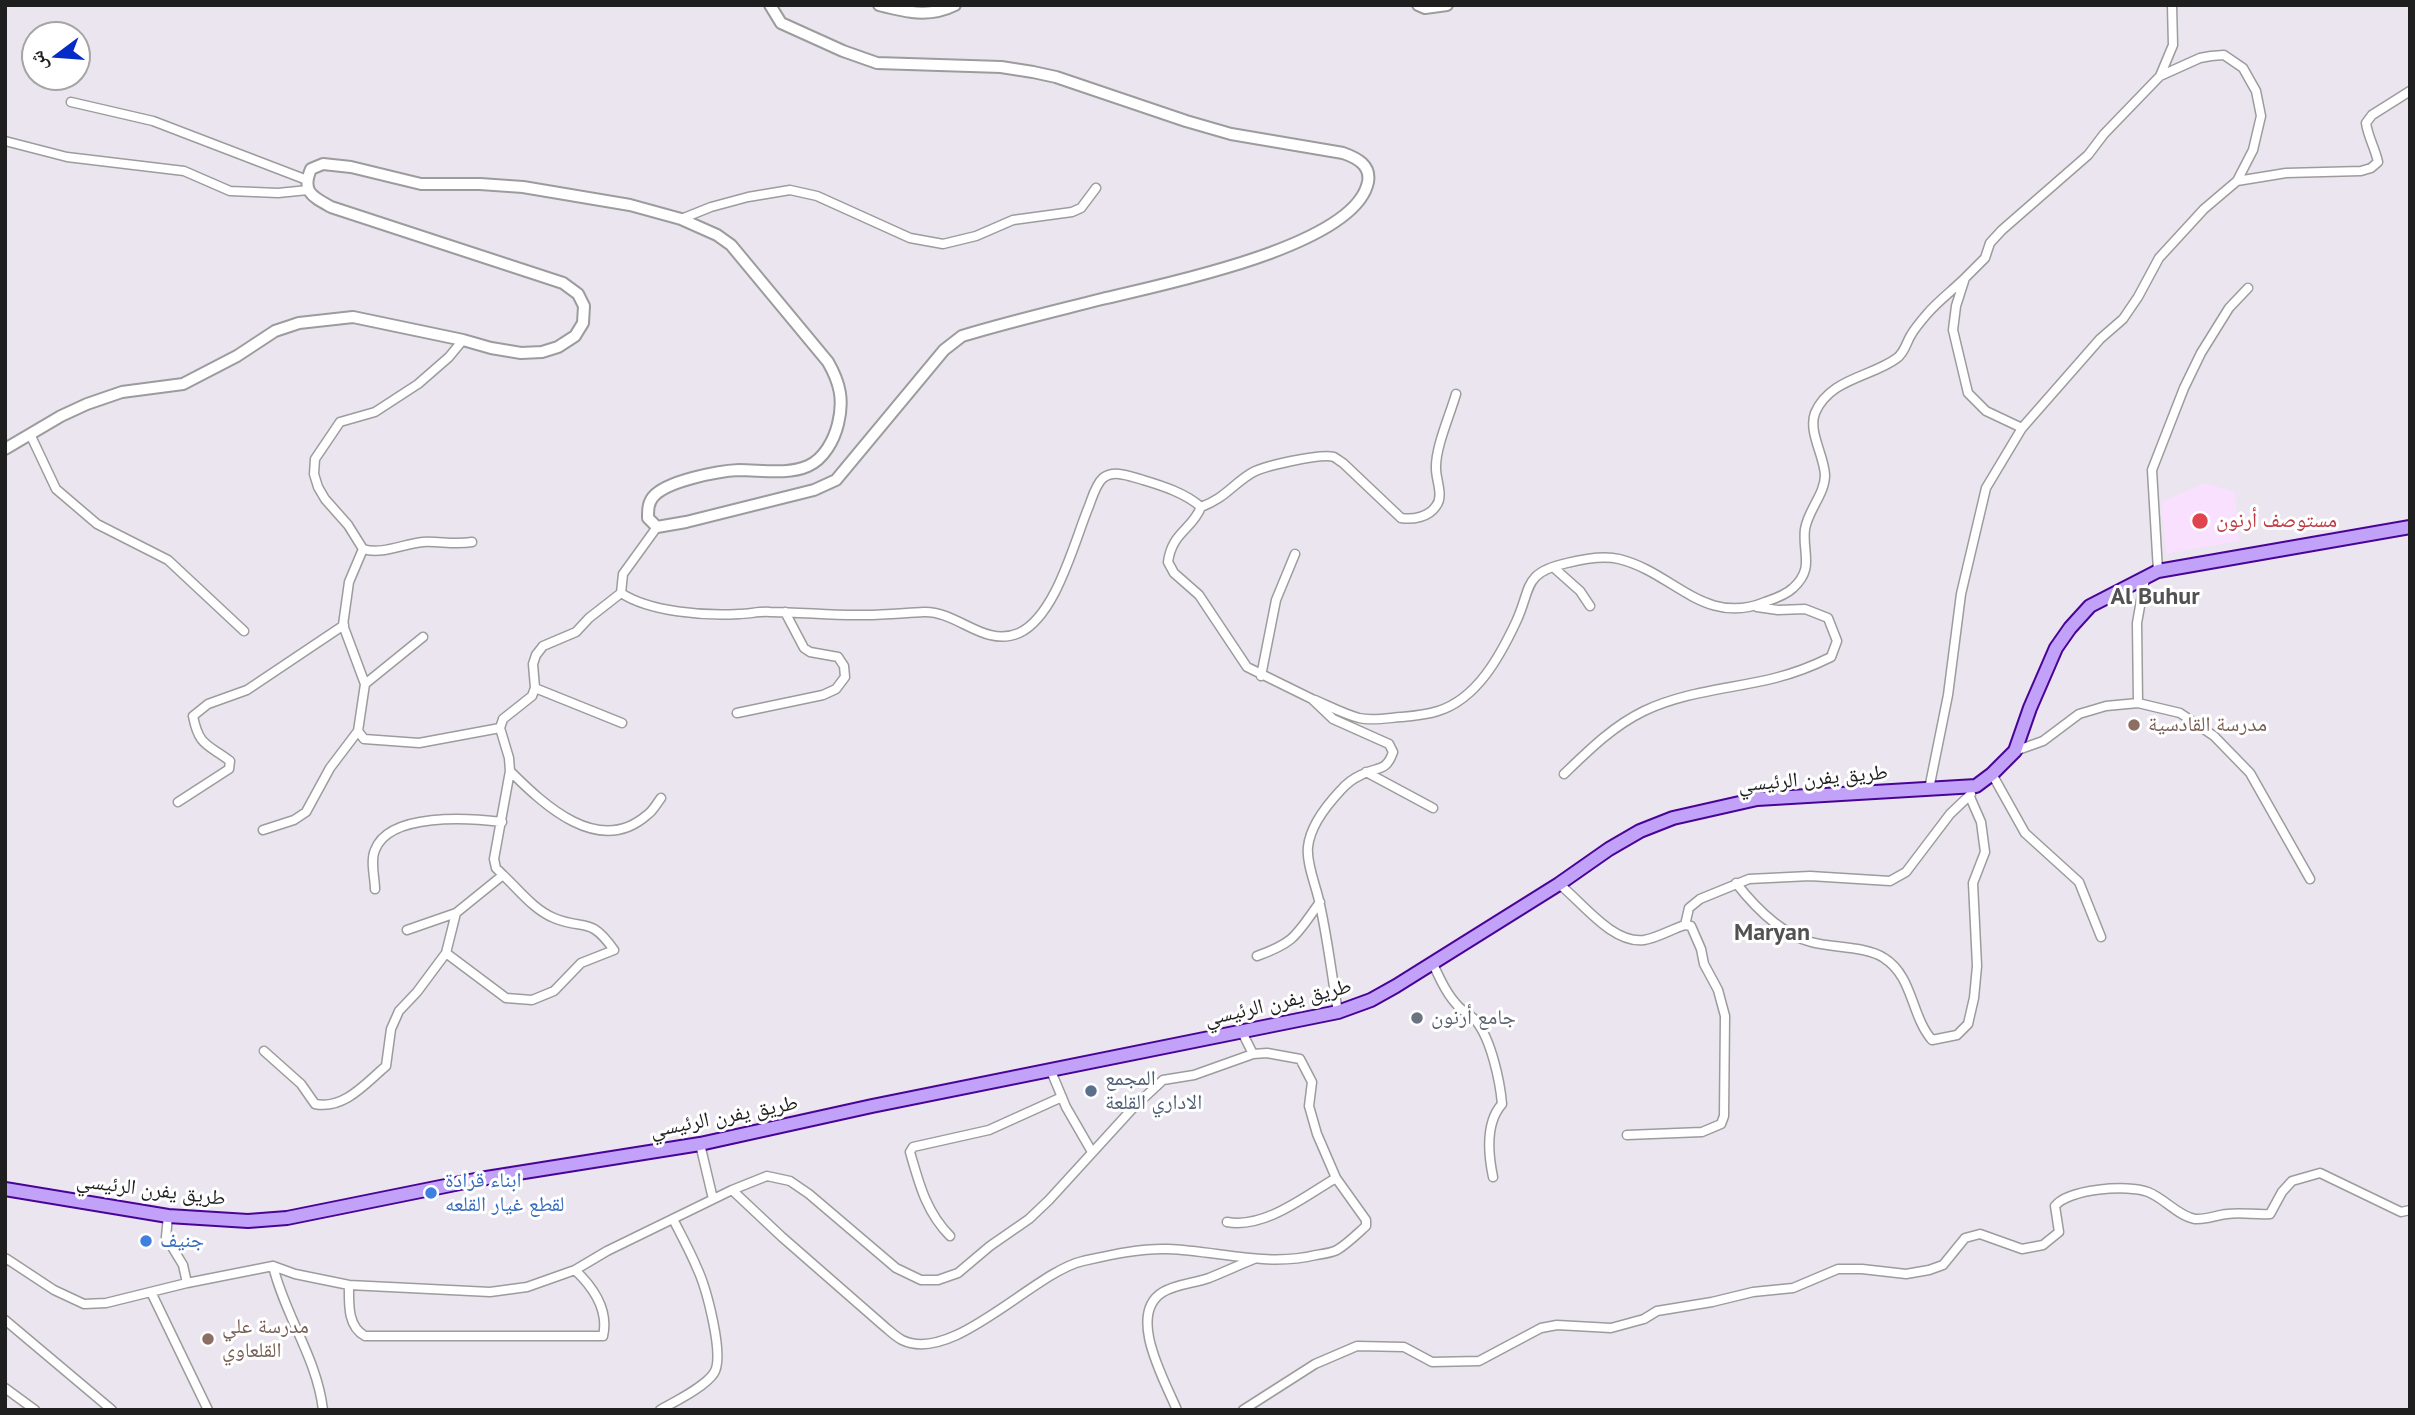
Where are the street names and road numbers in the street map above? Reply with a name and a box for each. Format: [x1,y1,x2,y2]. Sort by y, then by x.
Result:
street label: طريق يفرن الرئيسي [1737,760,1889,798]
street label: طريق يفرن الرئيسي [1202,974,1354,1032]
street label: طريق يفرن الرئيسي [648,1090,800,1144]
street label: طريق يفرن الرئيسي [75,1168,227,1212]

